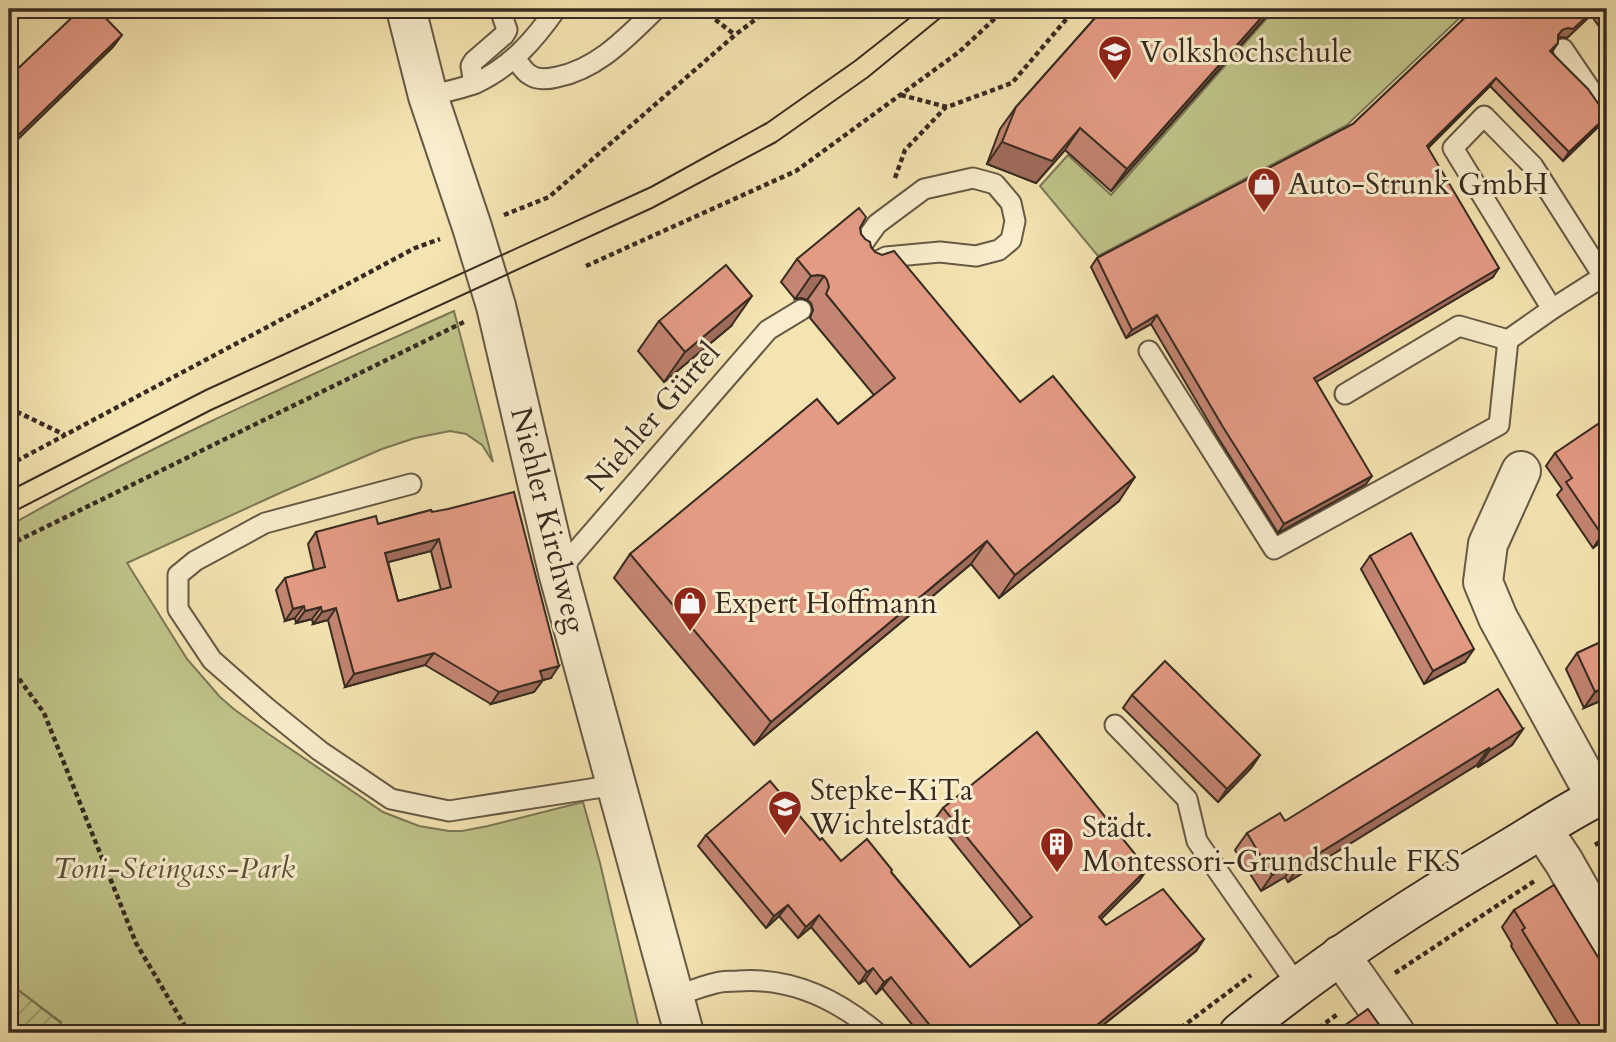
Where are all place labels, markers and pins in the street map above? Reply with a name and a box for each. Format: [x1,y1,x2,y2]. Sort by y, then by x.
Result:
place label: Volkshochschule [1140,32,1353,73]
school or university icon: Volkshochschule [1096,33,1134,82]
place label: Auto-Strunk GmbH [1288,164,1548,205]
shop icon: Auto-Strunk GmbH [1245,165,1283,214]
place label: Expert Hoffmann [714,583,937,624]
shop icon: Expert Hoffmann [671,584,709,633]
place label: Stepke-KiTa Wichtelstadt [809,770,973,845]
school or university icon: Stepke-KiTa Wichtelstadt [766,788,804,837]
place label: Städt. Montessori-Grundschule FKS [1082,807,1460,882]
building icon: Städt. Montessori-Grundschule FKS [1038,825,1076,874]

